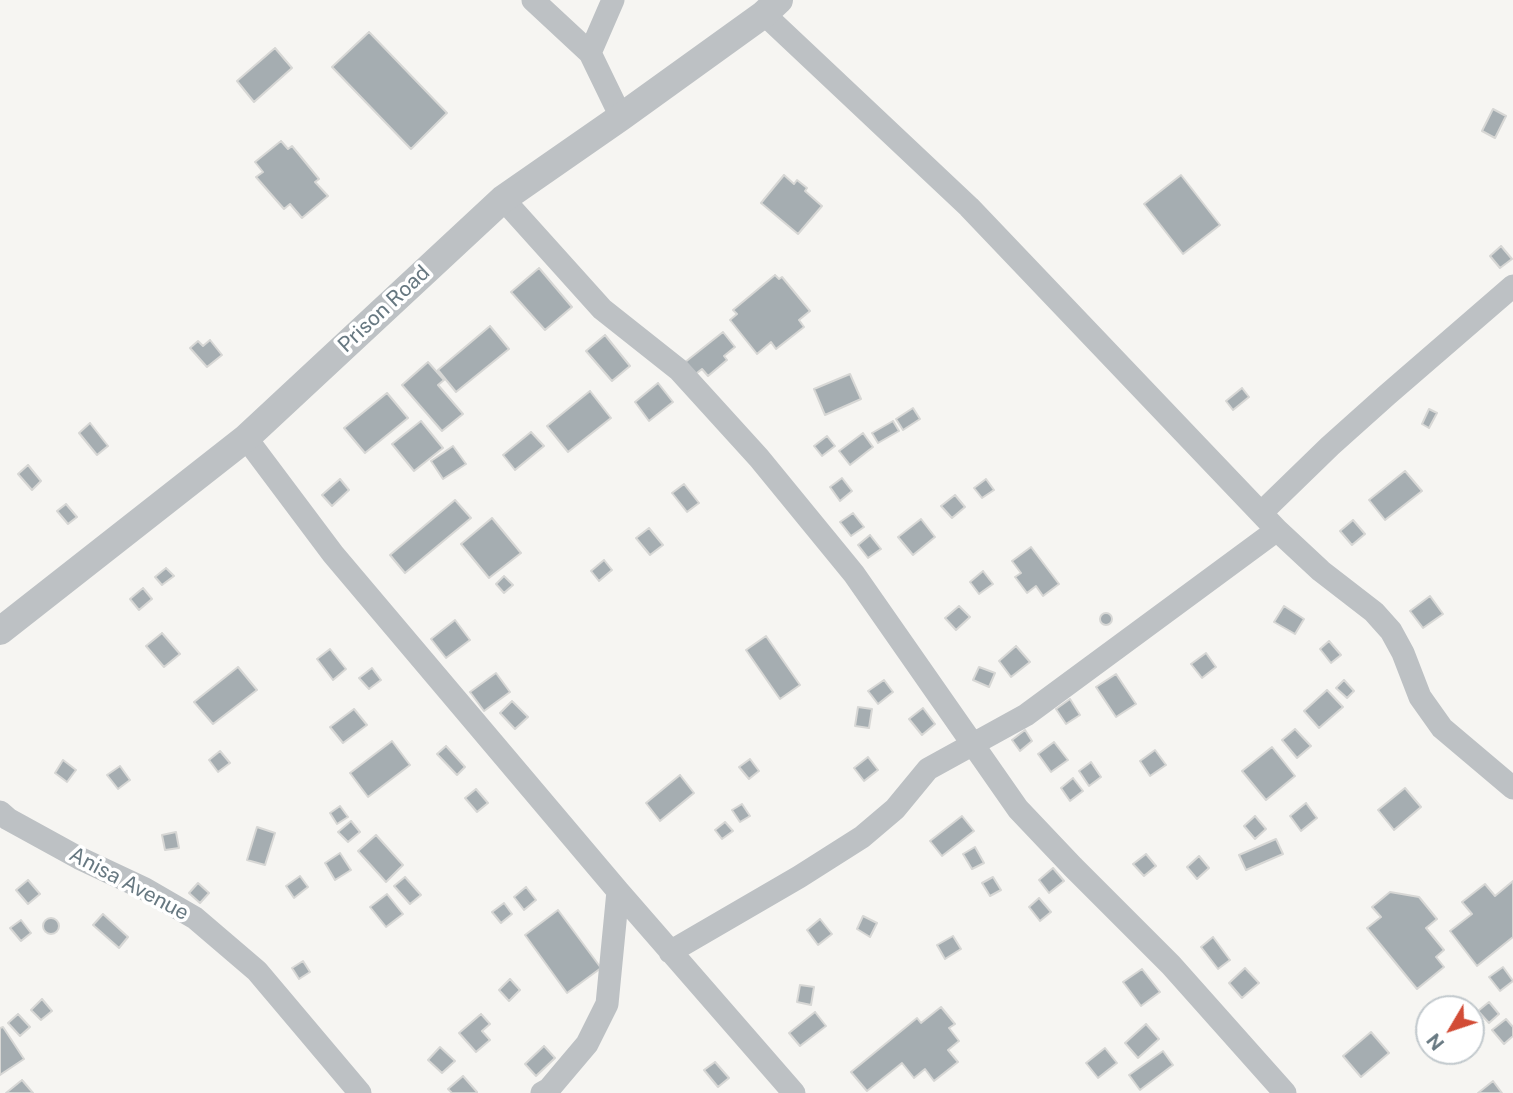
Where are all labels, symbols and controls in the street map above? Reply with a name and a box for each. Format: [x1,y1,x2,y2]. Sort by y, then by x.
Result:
street label: Prison Road [333,260,435,358]
street label: Anisa Avenue [65,842,193,926]
north arrow [1415,995,1485,1065]
text: N [1422,1029,1448,1055]

